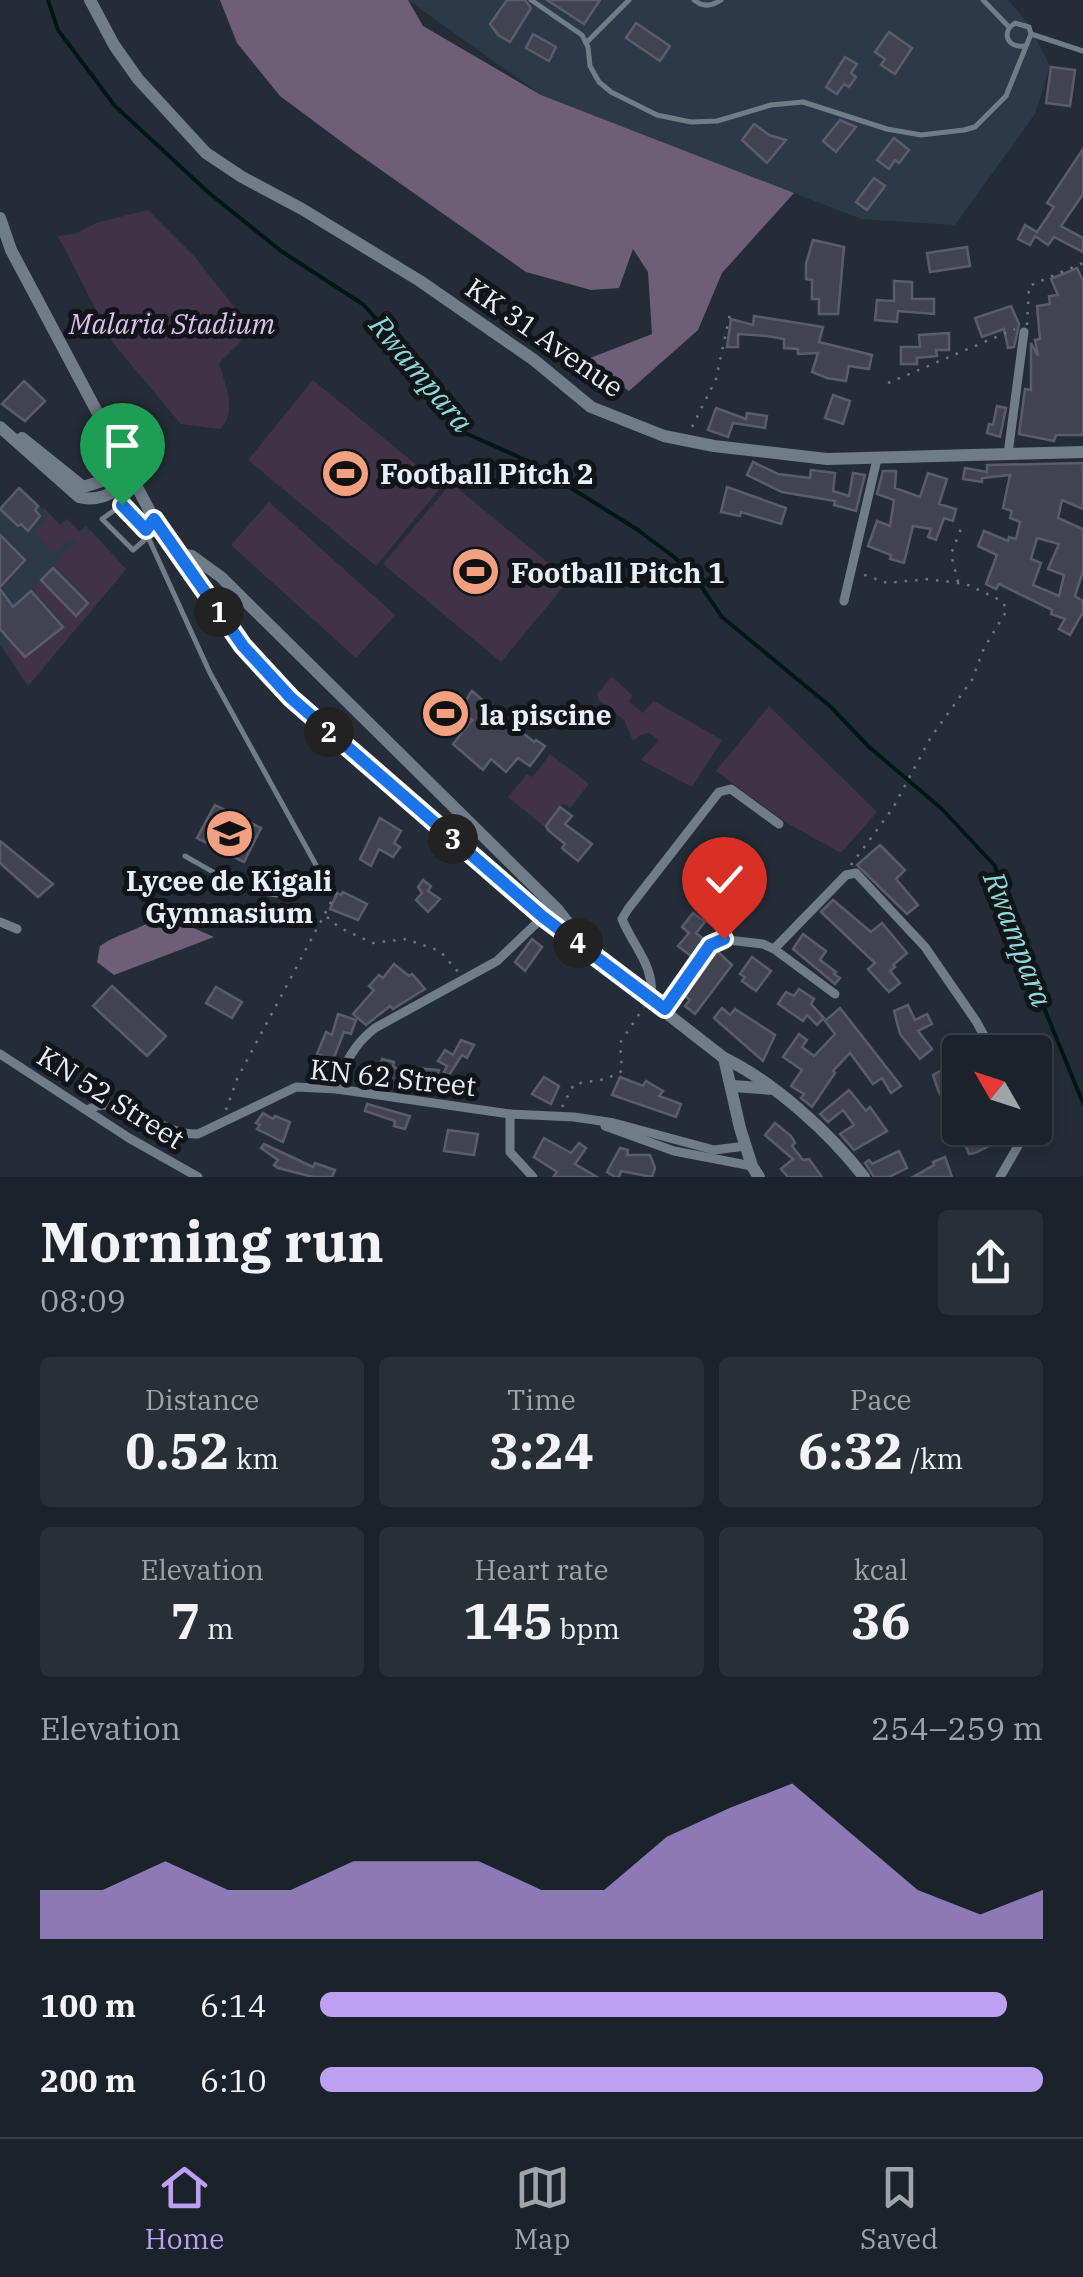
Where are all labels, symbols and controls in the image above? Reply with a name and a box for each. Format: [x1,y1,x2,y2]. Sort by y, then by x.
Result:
street label: KK 31 Avenue [459,269,631,405]
park label: Malaria Stadium [68,305,275,342]
water label: Rwampara [361,305,483,440]
pin [80,403,165,506]
icon: arrive [95,418,150,473]
sports icon: Football Pitch 2 [319,447,371,499]
place label: Football Pitch 2 [380,455,594,492]
sports icon: Football Pitch 1 [450,546,502,598]
place label: Football Pitch 1 [511,554,725,591]
pin: 1 [194,587,244,637]
text: 1 [211,593,227,630]
sports icon: la piscine [419,688,471,740]
place label: la piscine [480,696,612,733]
pin: 2 [304,707,354,757]
text: 2 [321,713,337,750]
school or university icon: Lycee de Kigali Gymnasium [203,807,255,859]
pin: 3 [428,814,478,864]
text: 3 [445,820,461,857]
pin [682,837,767,940]
icon: check [697,852,752,907]
place label: Lycee de Kigali Gymnasium [126,862,332,931]
water label: Rwampara [975,865,1063,1013]
pin: 4 [553,918,603,968]
text: 4 [570,924,586,961]
north arrow [942,1035,1052,1145]
map controls [942,1035,1052,1145]
street label: KN 52 Street [30,1037,192,1157]
street label: KN 62 Street [308,1050,478,1104]
text: Morning run [40,1206,384,1277]
button: share [938,1210,1043,1315]
text: 08:09 [40,1279,126,1321]
text: Distance [145,1381,259,1418]
text: Time [507,1381,576,1418]
text: Pace [850,1381,912,1418]
text: 0.52 [125,1418,229,1483]
text: 3:24 [489,1418,594,1483]
text: 6:32 [798,1418,904,1483]
text: km [229,1440,279,1477]
text: /km [904,1440,963,1477]
text: Elevation [140,1551,264,1588]
text: Heart rate [475,1551,608,1588]
text: kcal [854,1551,908,1588]
text: 7 [171,1588,201,1653]
text: 145 [463,1588,553,1653]
text: 36 [851,1588,911,1653]
text: m [201,1610,234,1647]
text: bpm [553,1610,620,1647]
text: Elevation [40,1707,181,1749]
text: 254–259 m [871,1707,1043,1749]
text: 100 m [40,1984,136,2026]
text: 6:14 [200,1984,267,2026]
text: 200 m [40,2059,136,2101]
text: 6:10 [200,2059,267,2101]
tab: Home [145,2160,224,2257]
tab: Map [514,2160,571,2257]
tab: Saved [860,2160,938,2257]

